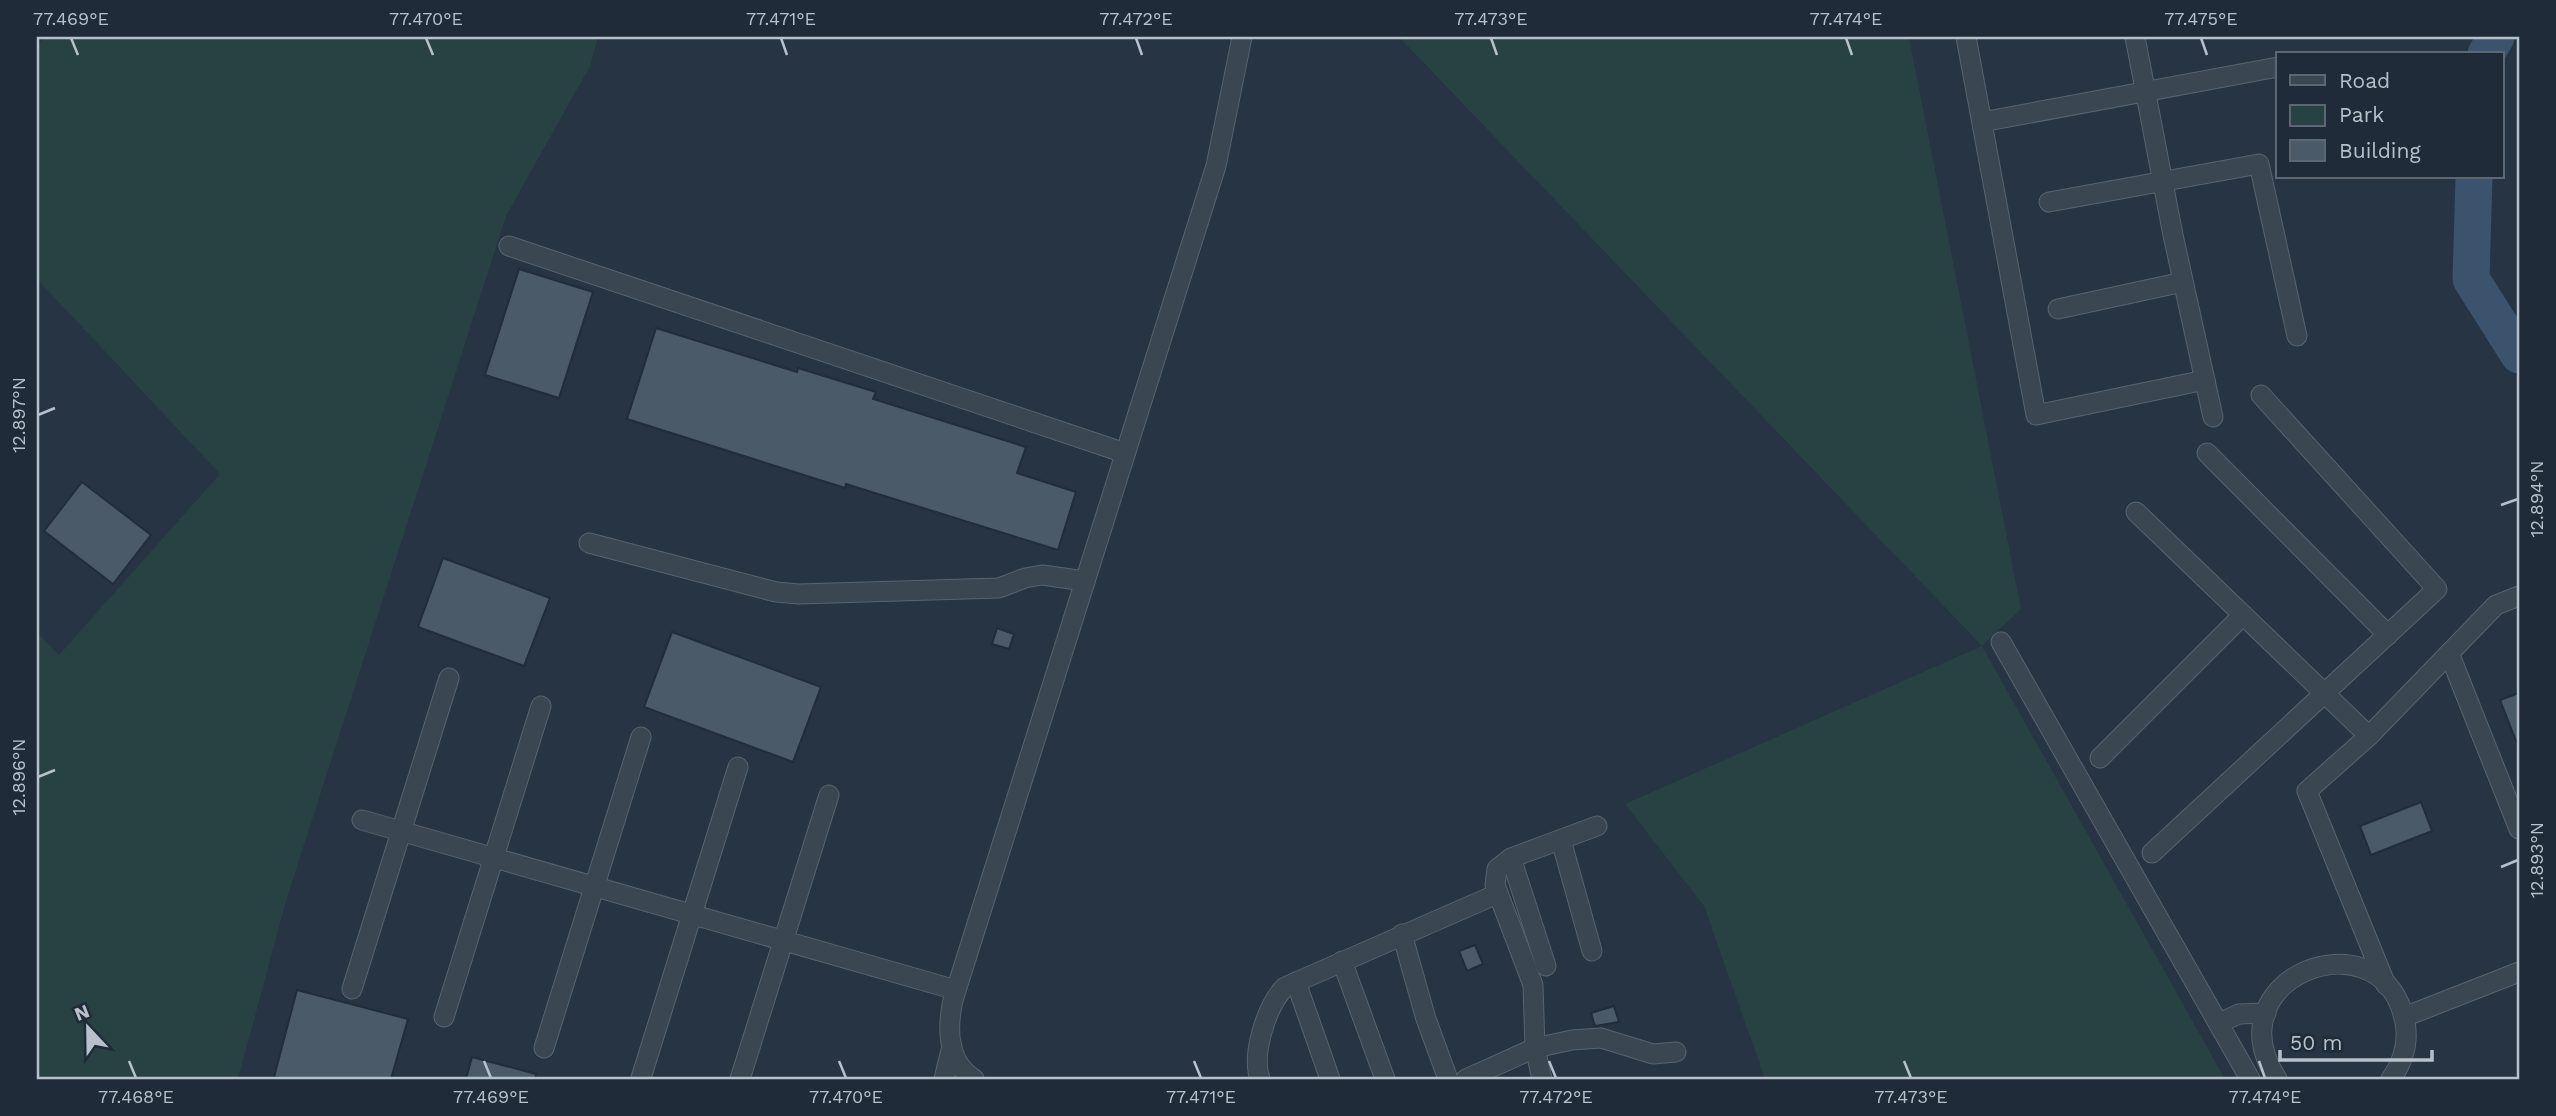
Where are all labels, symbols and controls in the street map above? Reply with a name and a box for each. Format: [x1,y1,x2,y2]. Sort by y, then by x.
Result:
text: 77.469°E [33,8,109,29]
text: 77.470°E [389,8,463,29]
text: 77.471°E [746,8,816,29]
text: 77.472°E [1099,8,1173,29]
text: 77.473°E [1454,8,1528,29]
text: 77.474°E [1810,8,1882,29]
text: 77.475°E [2164,8,2238,29]
legend [2276,52,2504,178]
text: Road [2339,68,2390,93]
text: Park [2339,102,2384,127]
text: Building [2339,138,2421,163]
text: 12.897°N [8,377,29,453]
text: 12.894°N [2526,461,2547,538]
text: 12.896°N [8,739,29,815]
text: 12.893°N [2526,822,2547,898]
north arrow [52,993,122,1064]
text: N [71,999,93,1026]
scale bar [2280,1018,2432,1062]
text: 50 m [2290,1030,2342,1055]
text: 77.468°E [98,1086,174,1107]
text: 77.469°E [453,1086,529,1107]
text: 77.470°E [809,1086,883,1107]
text: 77.471°E [1166,1086,1236,1107]
text: 77.472°E [1519,1086,1593,1107]
text: 77.473°E [1874,1086,1948,1107]
text: 77.474°E [2229,1086,2301,1107]

